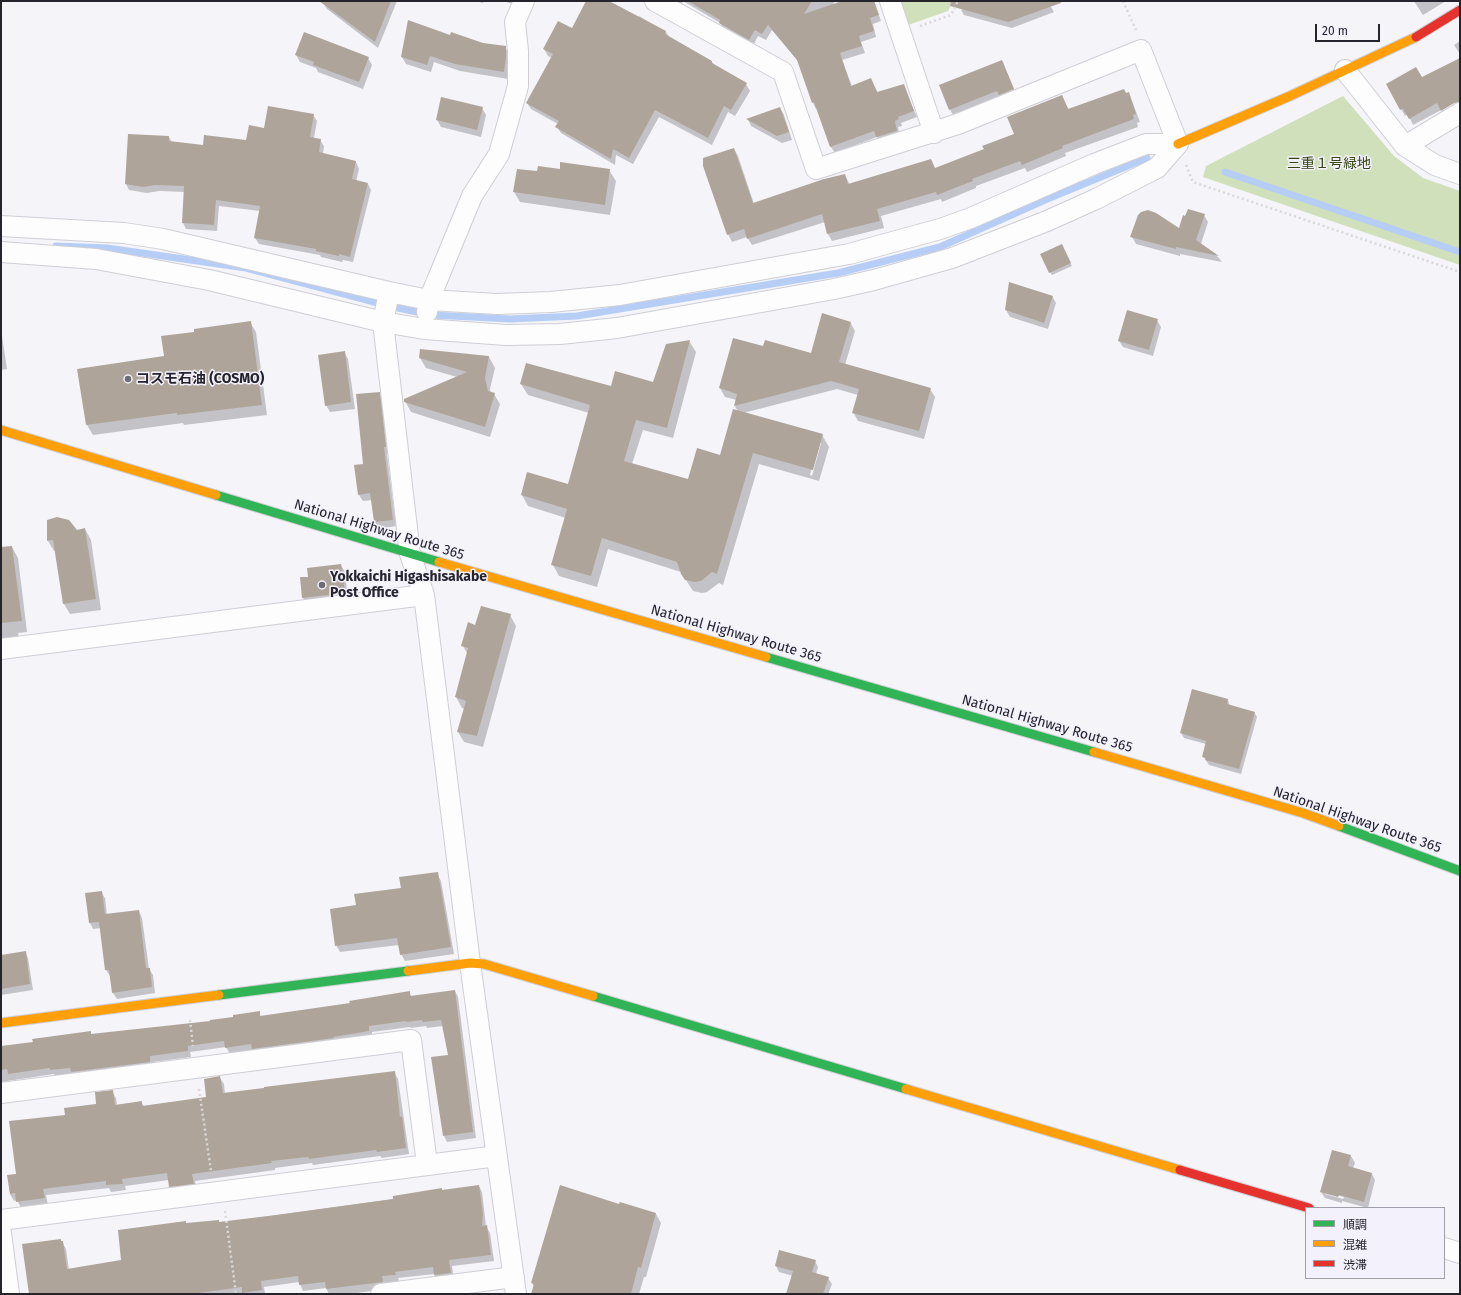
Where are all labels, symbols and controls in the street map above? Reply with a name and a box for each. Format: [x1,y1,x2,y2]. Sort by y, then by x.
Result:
scale bar [1317,16,1382,42]
text: 20 m [1322,24,1348,38]
park label: 三重１号緑地 [1287,156,1371,172]
place label: コスモ石油 (COSMO) [136,371,264,387]
marker: コスモ石油 (COSMO) [123,374,133,384]
street label: National Highway Route 365 [292,496,466,564]
place label: Yokkaichi Higashisakabe Post Office [330,569,487,602]
marker: Yokkaichi Higashisakabe Post Office [317,580,327,590]
street label: National Highway Route 365 [649,602,823,666]
street label: National Highway Route 365 [960,692,1134,756]
street label: National Highway Route 365 [1271,783,1443,857]
legend [1305,1207,1445,1279]
text: 順調 [1343,1218,1367,1232]
text: 混雑 [1343,1238,1367,1252]
text: 渋滞 [1343,1258,1367,1272]

